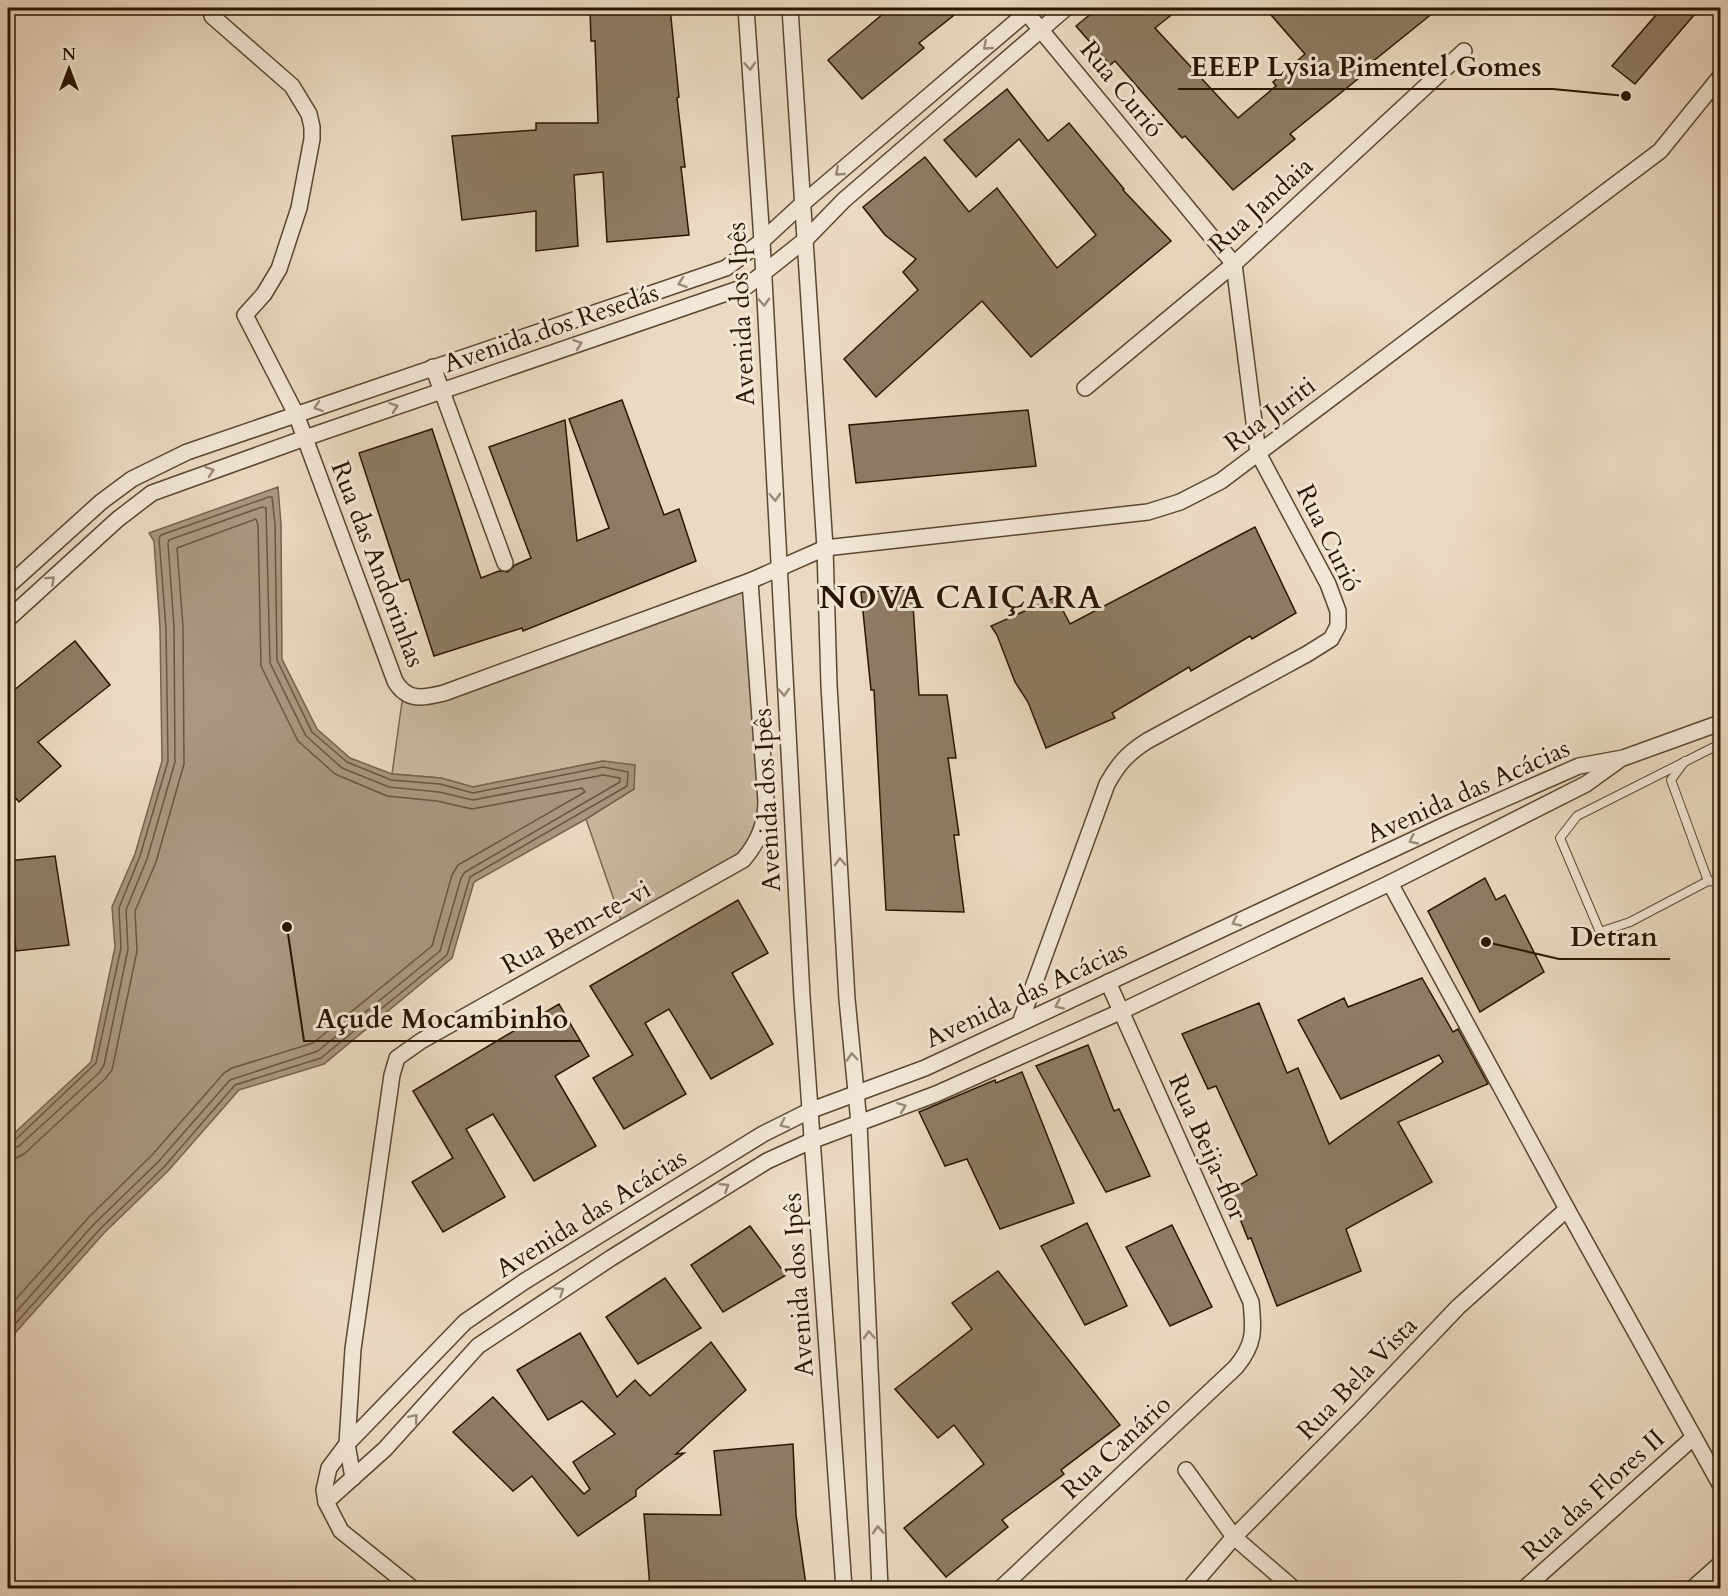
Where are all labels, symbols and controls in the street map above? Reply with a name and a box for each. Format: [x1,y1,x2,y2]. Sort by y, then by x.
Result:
street label: Rua Curió [1072,33,1172,145]
one-way arrow [983,38,994,49]
north arrow [39,39,99,99]
text: N [62,44,76,66]
callout: EEEP Lysia Pimentel Gomes [1178,44,1553,89]
text: EEEP Lysia Pimentel Gomes [1191,49,1541,86]
one-way arrow [743,61,756,70]
street label: Rua Jandaia [1201,149,1321,261]
one-way arrow [835,165,846,176]
street label: Avenida dos Ipês [719,221,763,407]
street label: Avenida dos Resedás [439,275,663,381]
one-way arrow [677,275,687,288]
one-way arrow [757,298,770,307]
one-way arrow [572,339,583,352]
street label: Rua Juriti [1217,368,1323,460]
one-way arrow [313,399,324,412]
one-way arrow [388,402,399,415]
street label: Rua das Andorinhas [323,456,433,672]
one-way arrow [204,466,215,479]
street label: Rua Curió [1288,478,1370,598]
one-way arrow [768,493,781,502]
one-way arrow [44,576,55,587]
district label: NOVA CAIÇARA [819,576,1103,620]
one-way arrow [778,687,791,696]
street label: Avenida dos Ipês [745,707,789,893]
street label: Avenida das Acácias [1361,730,1575,852]
one-way arrow [1408,832,1419,844]
one-way arrow [834,858,847,867]
street label: Rua Bem-te-vi [495,872,657,982]
callout: Detran [1559,914,1670,959]
one-way arrow [1232,915,1243,927]
text: Detran [1570,919,1658,956]
street label: Avenida das Acácias [919,932,1133,1056]
callout: Açude Mocambinho [304,996,581,1041]
one-way arrow [1055,997,1066,1009]
text: Açude Mocambinho [316,1001,568,1038]
one-way arrow [846,1052,859,1061]
street label: Rua Beija-flor [1160,1069,1256,1226]
one-way arrow [896,1101,907,1114]
one-way arrow [780,1116,791,1128]
street label: Avenida das Acácias [489,1140,693,1286]
one-way arrow [719,1183,729,1195]
street label: Avenida dos Ipês [774,1192,822,1378]
one-way arrow [553,1287,564,1298]
street label: Rua Bela Vista [1289,1309,1425,1447]
one-way arrow [862,1331,875,1340]
street label: Rua Canário [1053,1387,1179,1507]
one-way arrow [407,1414,418,1425]
street label: Rua das Flores II [1514,1421,1672,1569]
one-way arrow [871,1526,884,1535]

